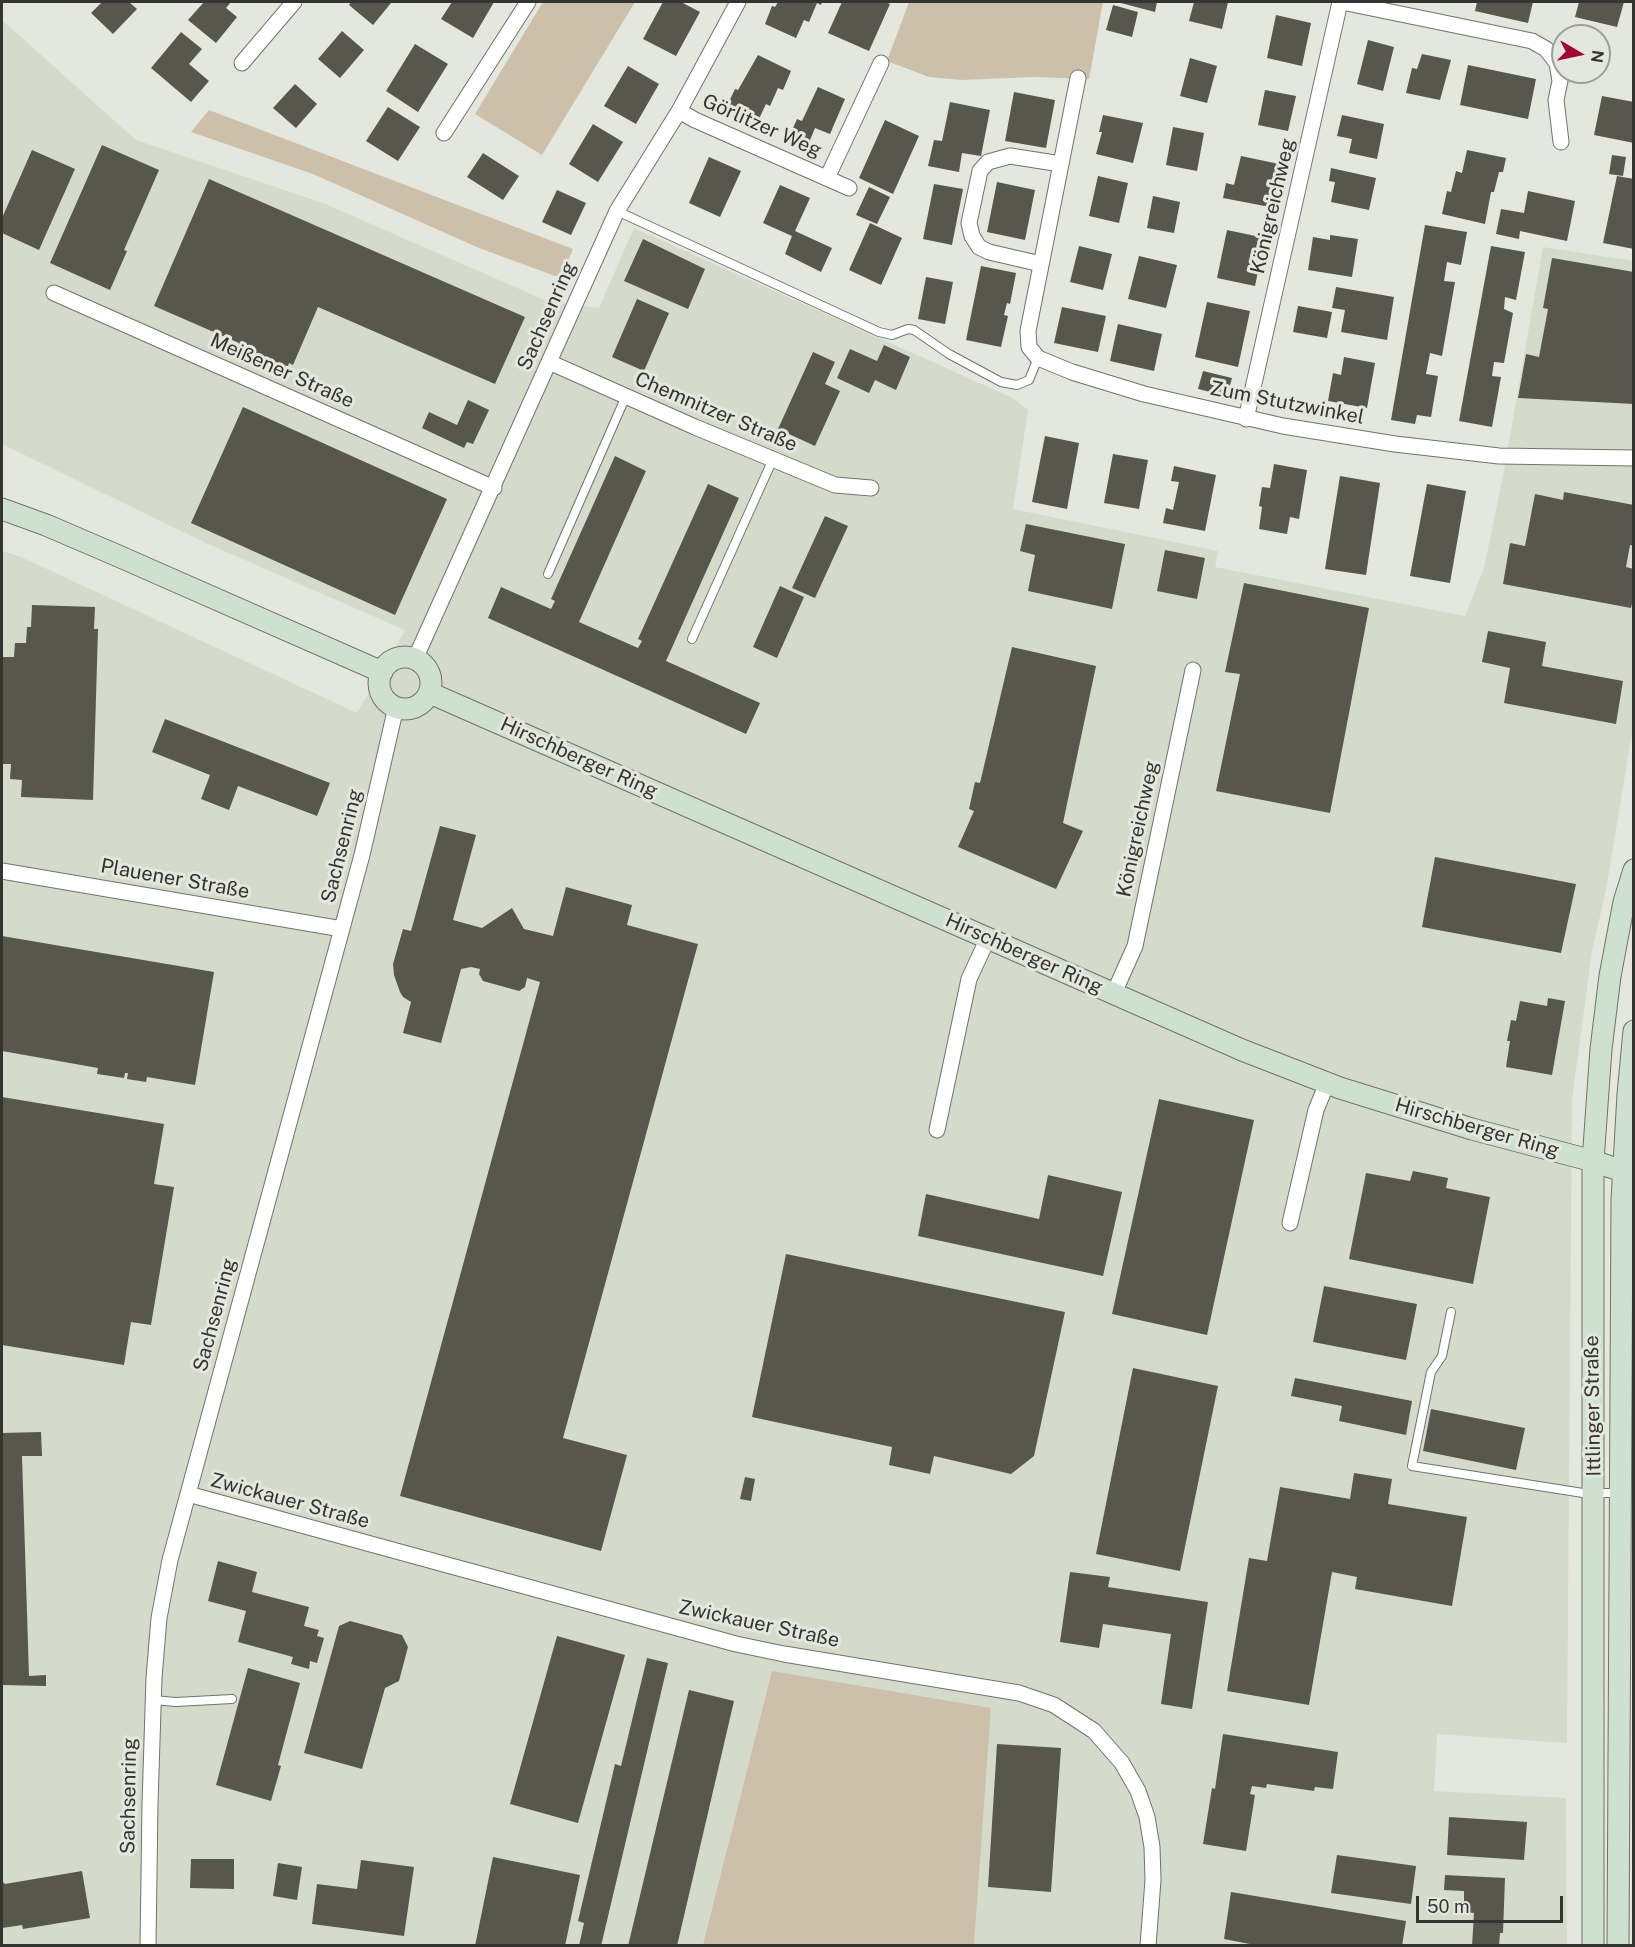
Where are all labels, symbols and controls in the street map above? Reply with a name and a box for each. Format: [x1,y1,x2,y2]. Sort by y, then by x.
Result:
north arrow [1551,24,1611,84]
text: N [1587,49,1608,64]
street label: Görlitzer Weg [699,89,825,163]
street label: Königreichweg [1246,136,1300,276]
street label: Sachsenring [512,258,582,374]
street label: Meißener Straße [206,329,358,413]
street label: Chemnitzer Straße [631,367,801,457]
street label: Zum Stutzwinkel [1208,376,1366,430]
street label: Hirschberger Ring [497,712,661,804]
street label: Königreichweg [1112,759,1164,899]
street label: Sachsenring [316,787,368,905]
street label: Plauener Straße [99,854,251,904]
street label: Hirschberger Ring [942,908,1106,1000]
street label: Hirschberger Ring [1392,1093,1562,1163]
street label: Sachsenring [188,1256,242,1374]
street label: Ittlinger Straße [1580,1335,1606,1477]
street label: Zwickauer Straße [208,1468,372,1534]
street label: Zwickauer Straße [676,1595,842,1653]
street label: Sachsenring [116,1738,142,1854]
scale bar [1419,1884,1566,1922]
text: 50 m [1427,1896,1470,1917]

